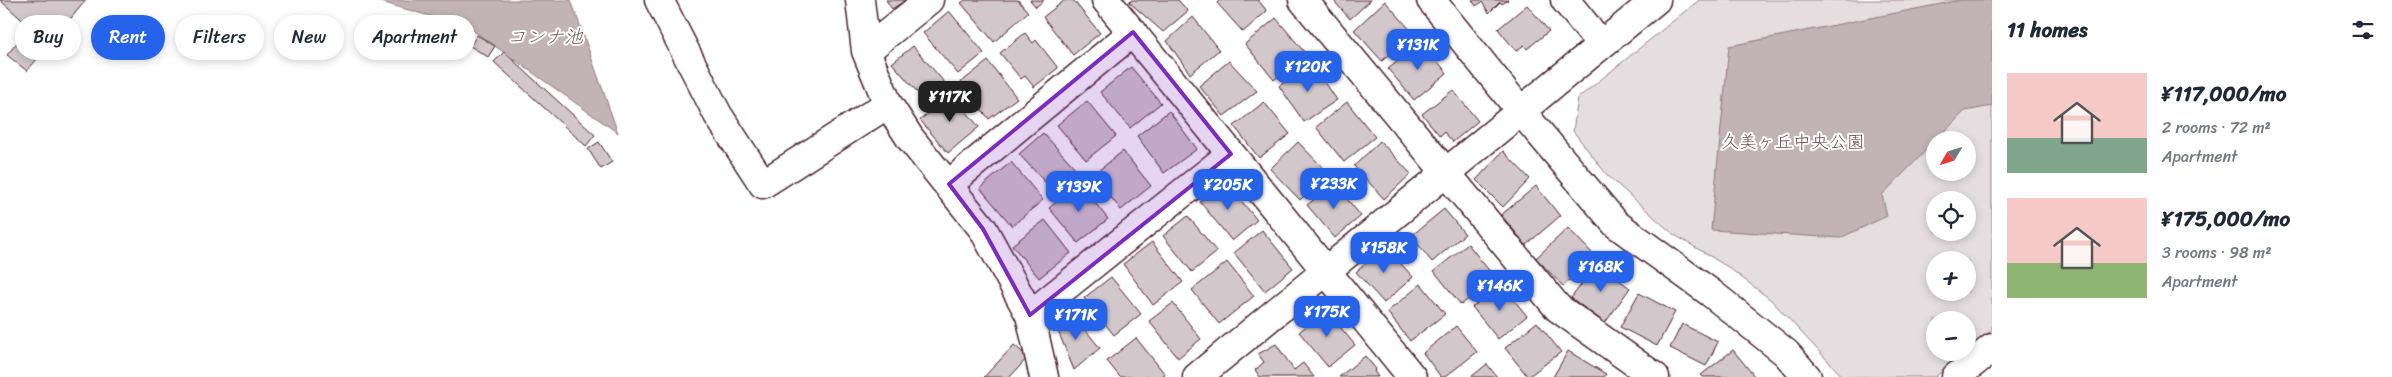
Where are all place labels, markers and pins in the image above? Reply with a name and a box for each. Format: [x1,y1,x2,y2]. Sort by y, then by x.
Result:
pin: ¥131K [1383,28,1453,71]
pin: ¥120K [1273,51,1343,93]
pin: ¥117K [915,80,985,123]
pin: ¥205K [1193,168,1263,211]
pin: ¥233K [1299,168,1369,210]
pin: ¥139K [1044,170,1114,213]
pin: ¥158K [1349,232,1419,274]
pin: ¥168K [1566,250,1636,293]
pin: ¥146K [1465,270,1535,312]
pin: ¥175K [1292,296,1362,338]
pin: ¥171K [1041,298,1111,341]

